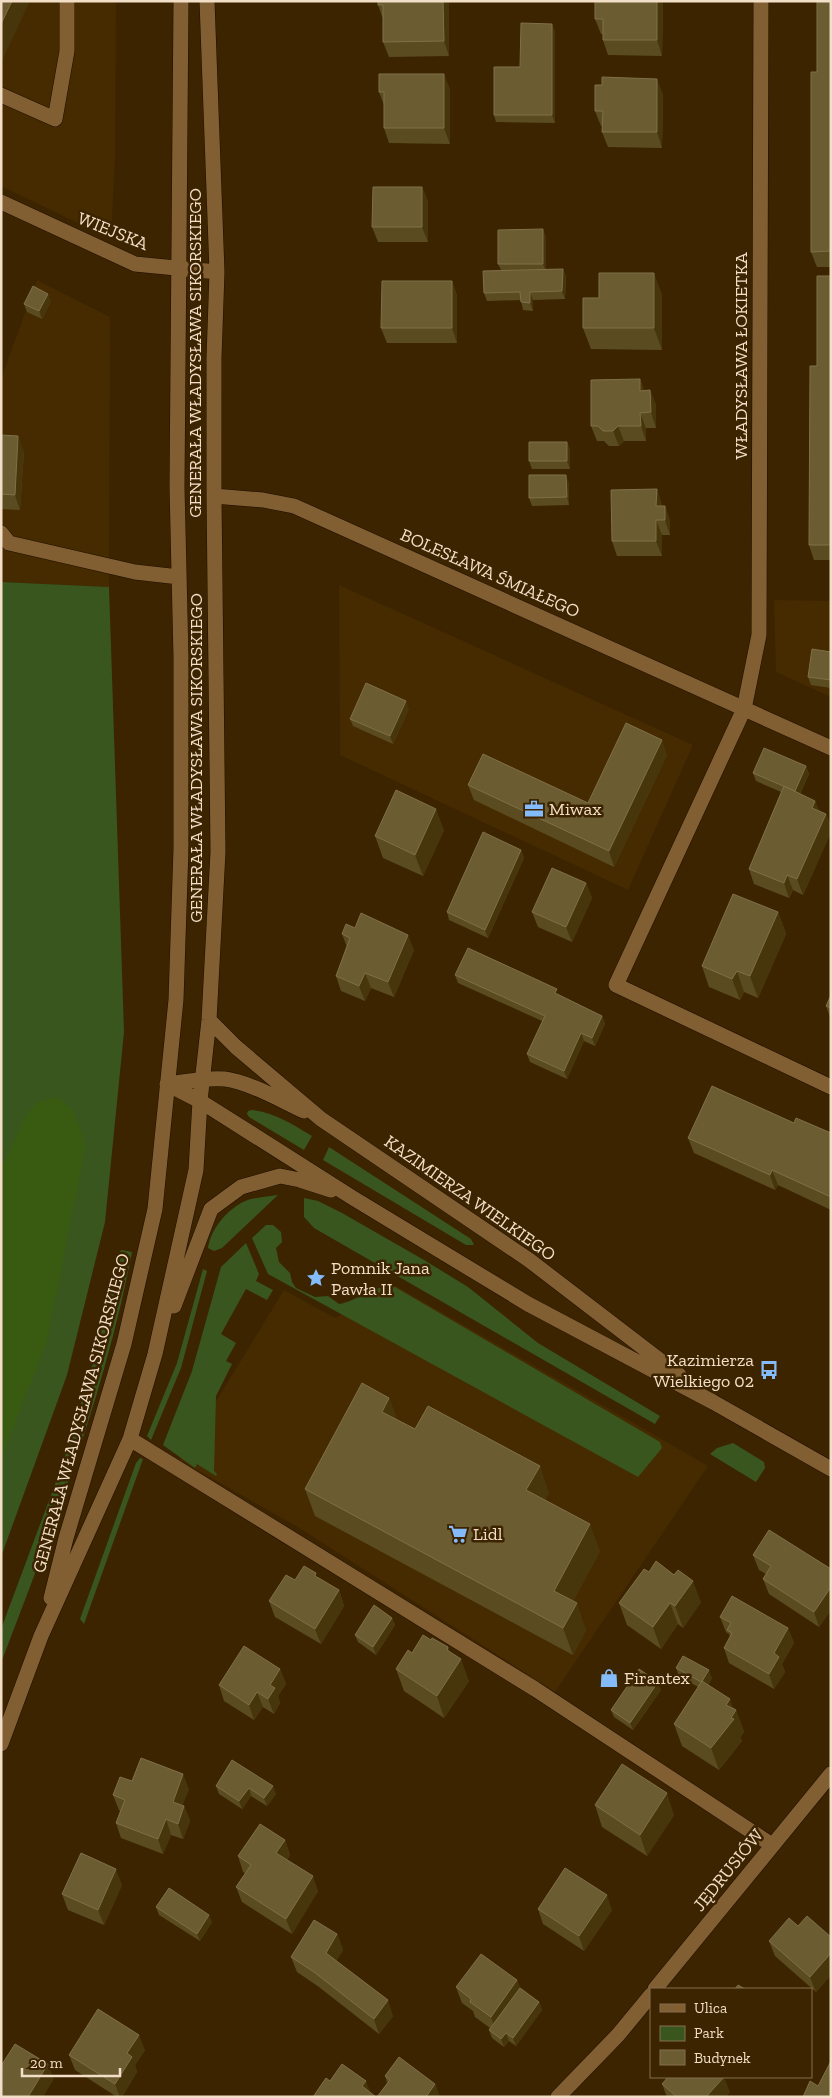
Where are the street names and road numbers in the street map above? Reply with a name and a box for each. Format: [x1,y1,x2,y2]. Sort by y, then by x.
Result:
street label: GENERAŁA WŁADYSŁAWA SIKORSKIEGO [184,188,206,518]
street label: WIEJSKA [74,207,152,255]
street label: WŁADYSŁAWA ŁOKIETKA [730,252,752,460]
street label: BOLESŁAWA ŚMIAŁEGO [397,524,583,622]
street label: GENERAŁA WŁADYSŁAWA SIKORSKIEGO [185,593,207,923]
street label: KAZIMIERZA WIELKIEGO [380,1130,560,1266]
street label: GENERAŁA WŁADYSŁAWA SIKORSKIEGO [28,1251,134,1575]
street label: JĘDRUSIÓW [688,1824,768,1916]

